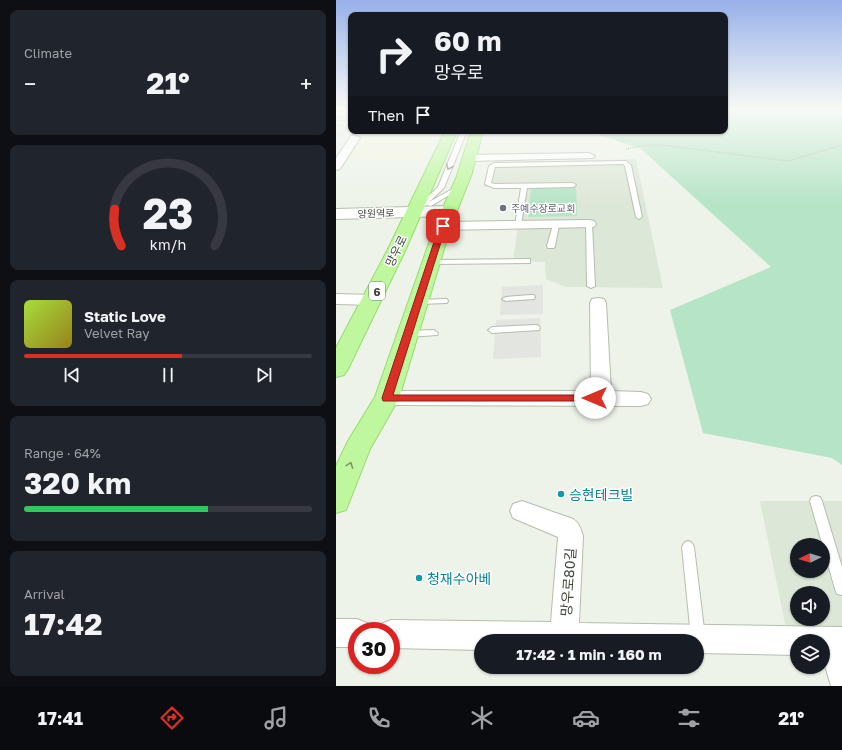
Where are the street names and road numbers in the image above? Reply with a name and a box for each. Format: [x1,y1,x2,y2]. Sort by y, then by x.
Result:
street label: 양원역로 [357,206,395,220]
street label: 망우로 [382,233,410,269]
road number: 6 [369,282,385,300]
street label: 망우로80길 [557,547,579,617]

